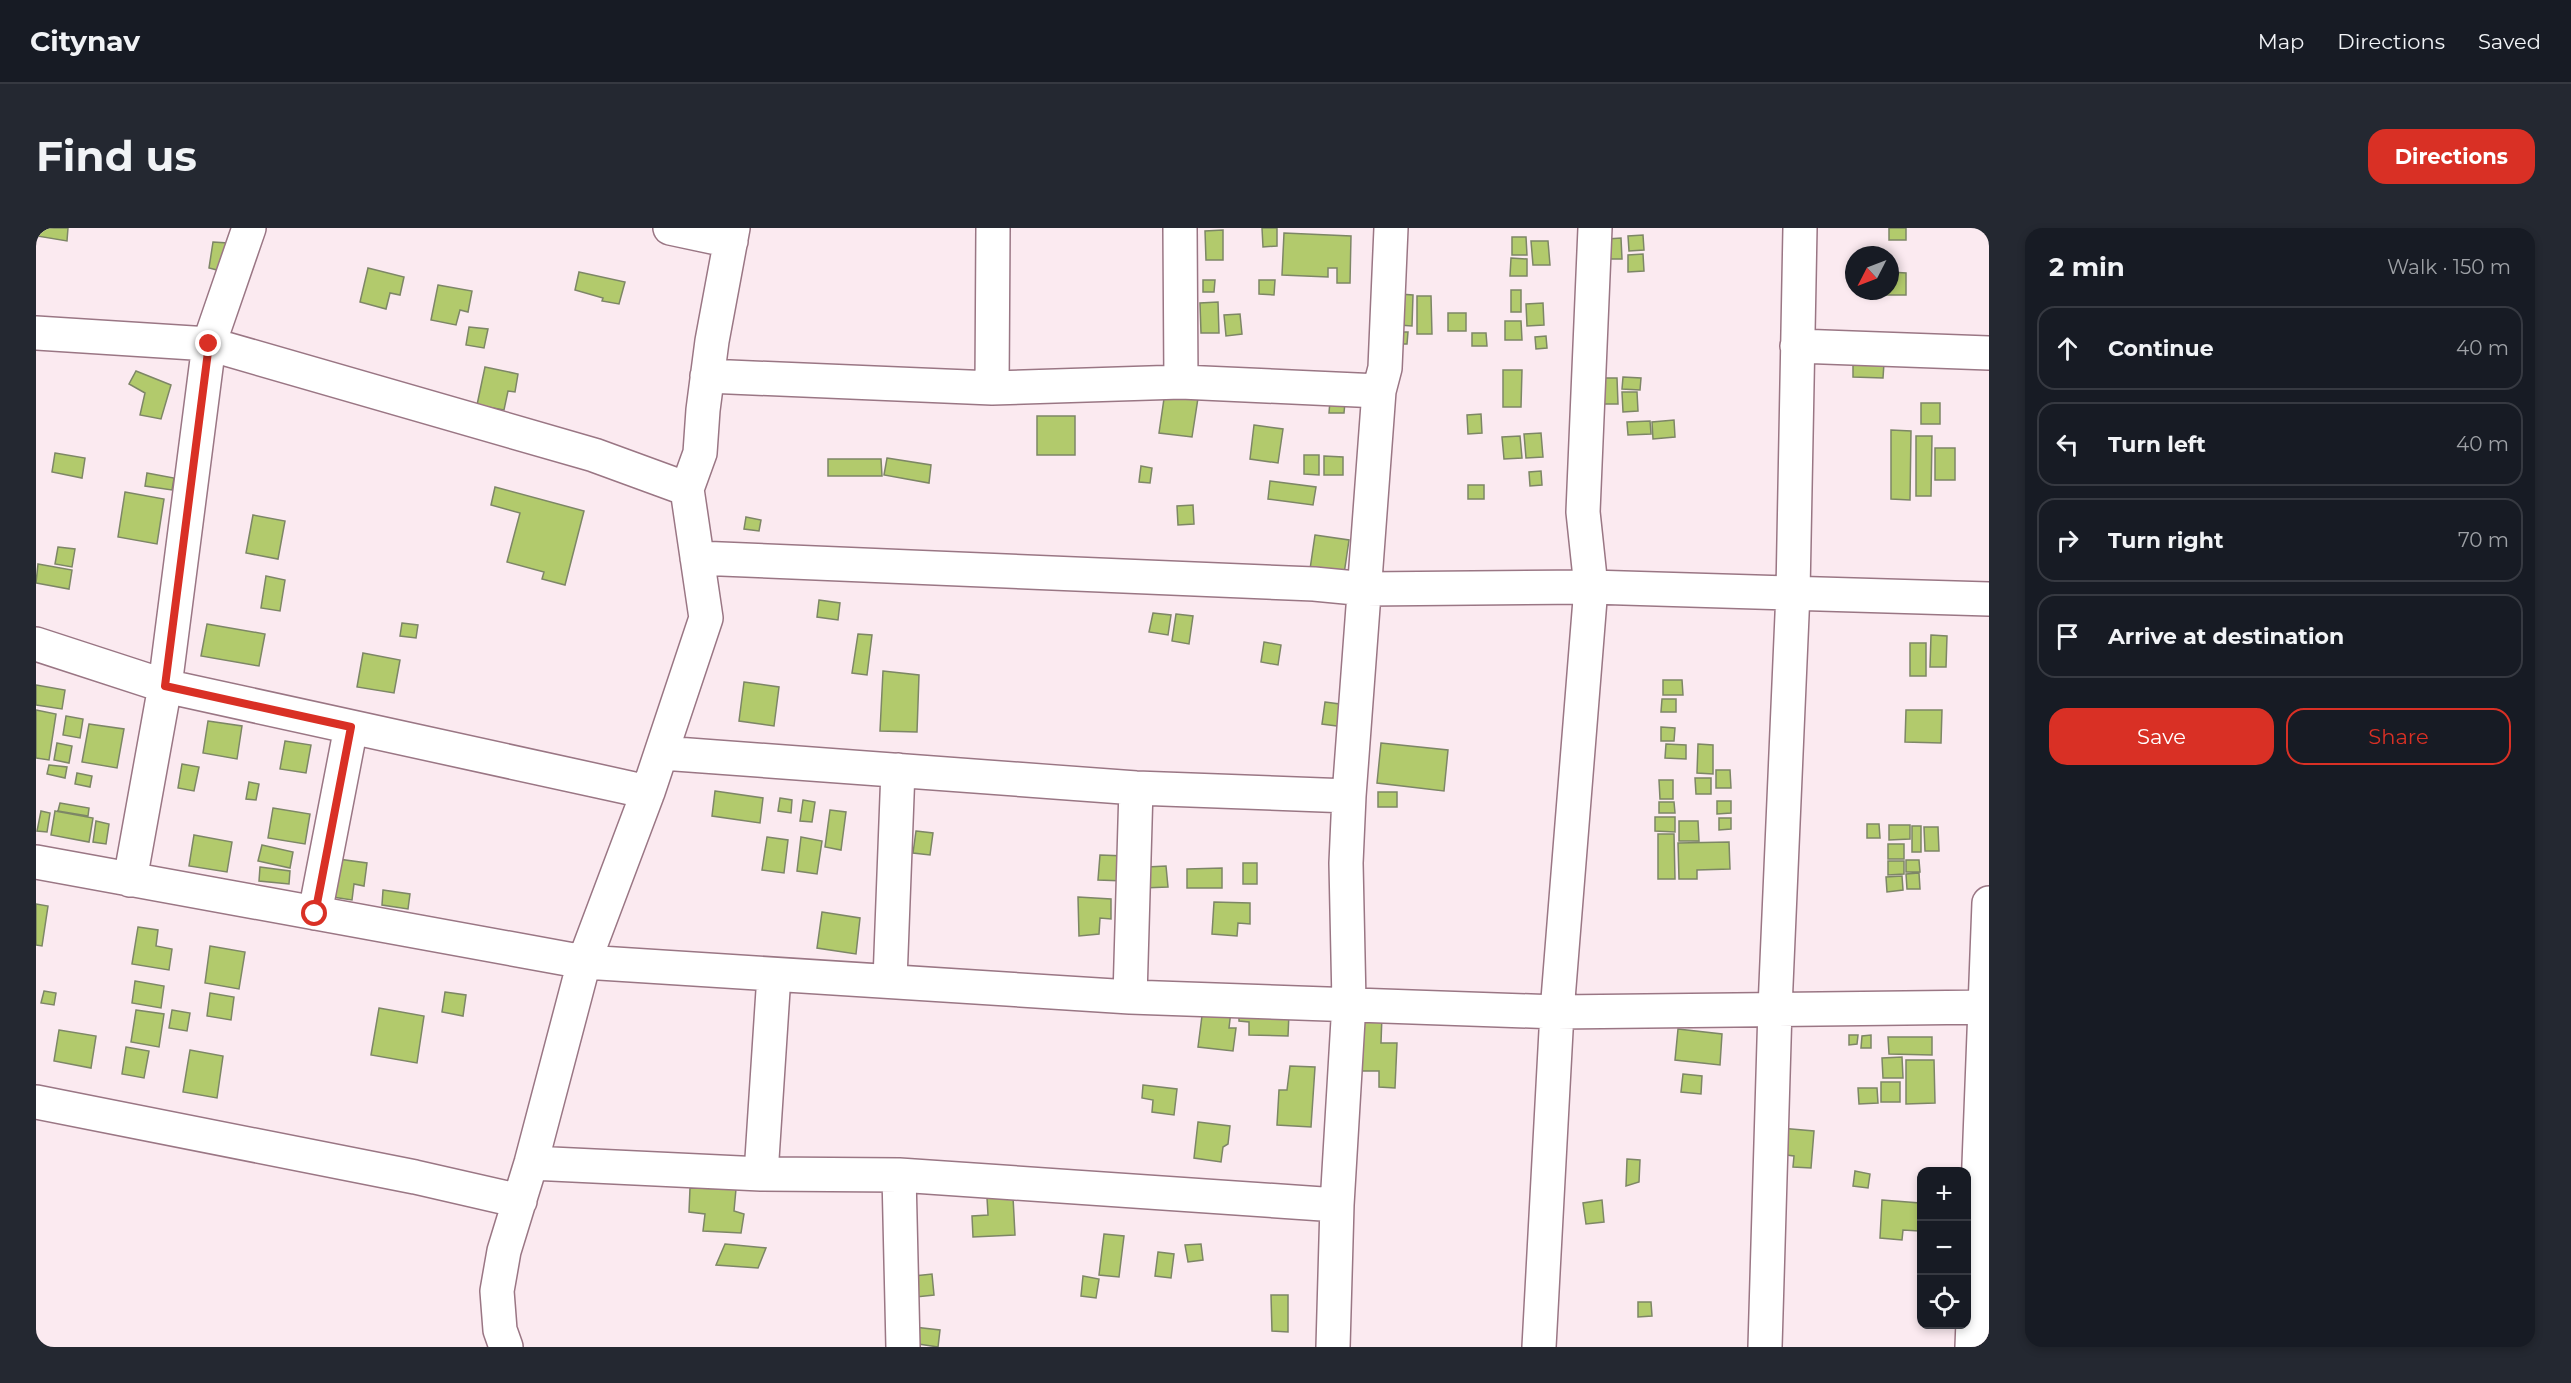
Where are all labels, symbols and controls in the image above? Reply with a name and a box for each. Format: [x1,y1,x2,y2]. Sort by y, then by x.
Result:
text: Citynav [30,24,140,58]
text: Map [2258,29,2304,54]
text: Directions [2337,29,2445,54]
text: Saved [2478,29,2541,54]
button: Directions [2368,129,2535,184]
text: Find us [36,130,197,182]
north arrow [1845,246,1899,300]
text: 2 min [2049,251,2125,283]
text: Walk · 150 m [2387,255,2511,279]
route end [195,330,221,356]
icon: ahead [2051,332,2084,365]
text: Continue [2108,335,2214,362]
text: 40 m [2456,336,2509,360]
icon: left [2051,428,2084,461]
text: Turn left [2108,431,2206,458]
text: 40 m [2456,432,2509,456]
icon: right [2051,524,2084,557]
text: Turn right [2108,527,2223,554]
text: 70 m [2458,528,2509,552]
icon: arrive [2051,620,2084,653]
text: Arrive at destination [2108,623,2344,650]
button: Save [2049,708,2274,765]
button: Share [2286,708,2511,765]
route start [301,900,327,926]
map controls [1917,1167,1971,1329]
button: + [1917,1167,1971,1221]
button: − [1917,1221,1971,1275]
button: locate [1917,1275,1971,1329]

